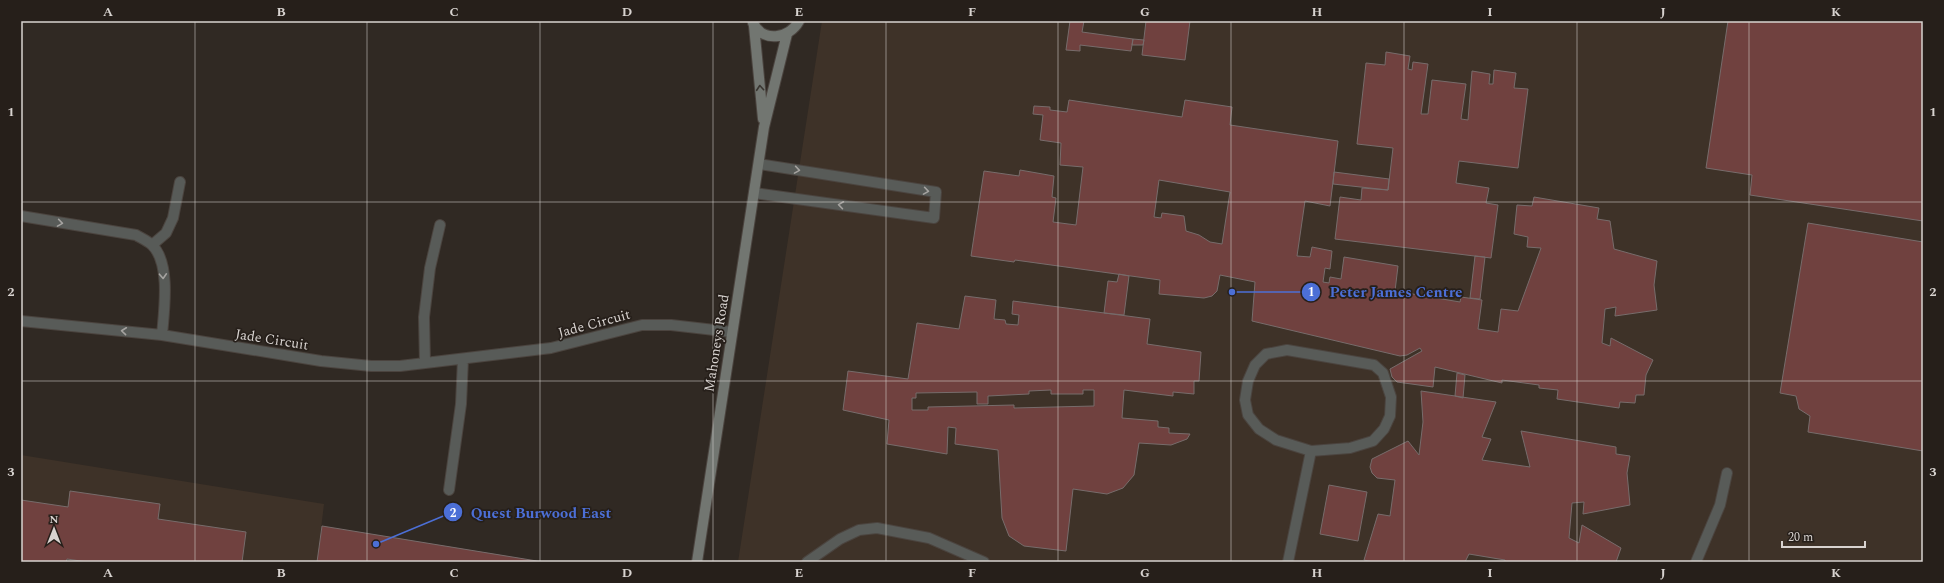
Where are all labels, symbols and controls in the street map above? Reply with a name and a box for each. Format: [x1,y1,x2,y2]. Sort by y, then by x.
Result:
text: A [103,2,113,22]
text: B [276,2,286,22]
text: C [449,2,459,22]
text: D [622,2,632,22]
text: E [795,2,804,22]
text: F [968,2,976,22]
text: G [1140,2,1150,22]
text: H [1312,2,1323,22]
text: I [1487,2,1493,22]
text: J [1660,2,1666,22]
text: K [1831,2,1841,22]
one-way arrow [756,85,765,92]
text: 1 [7,102,15,122]
text: 1 [1929,102,1937,122]
one-way arrow [794,165,800,174]
one-way arrow [923,186,929,194]
one-way arrow [838,201,844,210]
one-way arrow [56,218,63,227]
one-way arrow [159,273,168,279]
callout: Peter James Centre [1301,279,1470,306]
text: Peter James Centre [1330,281,1463,304]
text: 2 [7,282,15,302]
text: 2 [1929,282,1937,302]
text: 1 [1308,283,1314,302]
street label: Mahoneys Road [698,293,735,393]
street label: Jade Circuit [556,304,633,343]
street label: Jade Circuit [234,323,310,356]
one-way arrow [121,327,127,336]
text: 3 [7,462,15,482]
text: 3 [1929,462,1937,482]
callout: Quest Burwood East [443,499,619,526]
text: Quest Burwood East [471,502,611,525]
text: 2 [450,504,457,523]
north arrow [34,509,74,549]
text: N [50,511,59,528]
scale bar [1782,523,1865,549]
text: 20 m [1788,528,1813,547]
text: A [103,563,113,583]
text: B [276,563,286,583]
text: C [449,563,459,583]
text: D [622,563,632,583]
text: E [795,563,804,583]
text: F [968,563,976,583]
text: G [1140,563,1150,583]
text: H [1312,563,1323,583]
text: I [1487,563,1493,583]
text: J [1660,563,1666,583]
text: K [1831,563,1841,583]

